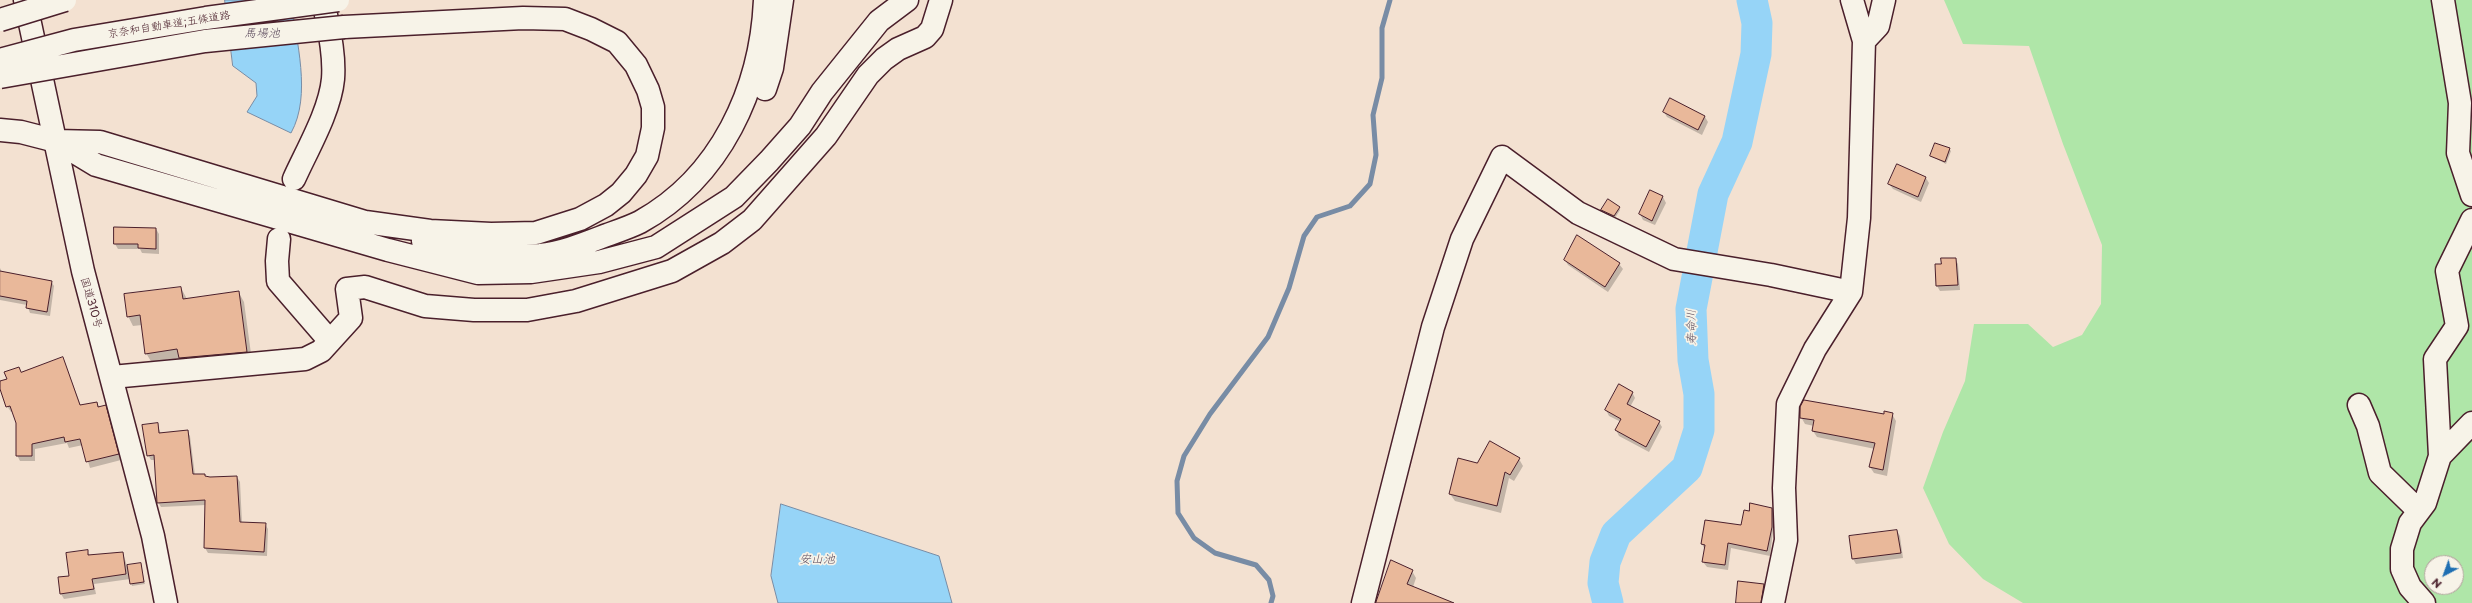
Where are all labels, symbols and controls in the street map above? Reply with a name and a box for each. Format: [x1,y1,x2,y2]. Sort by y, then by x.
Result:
street label: 京奈和自動車道;五條道路 [107,9,231,41]
water label: 馬場池 [244,27,280,41]
street label: 国道310号 [77,276,105,330]
water label: 寿命川 [1684,309,1700,345]
water label: 安山池 [799,553,835,567]
north arrow [2424,555,2464,595]
text: N [2428,574,2445,593]

